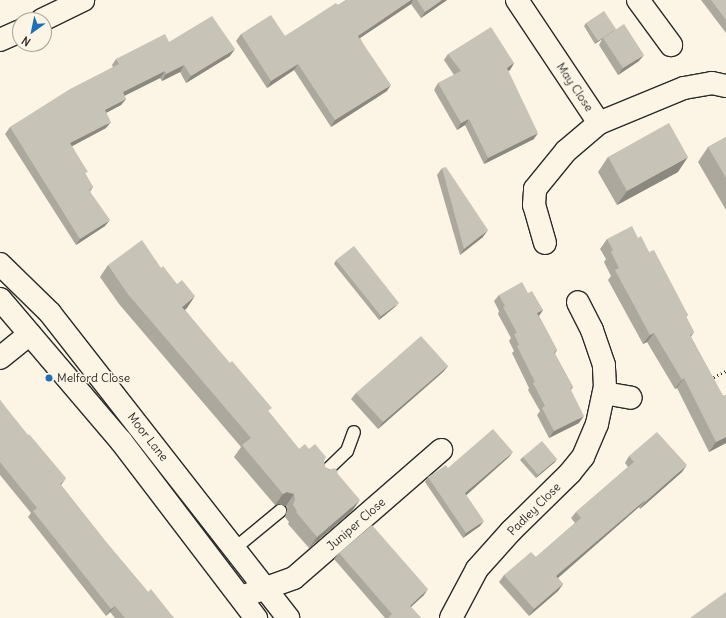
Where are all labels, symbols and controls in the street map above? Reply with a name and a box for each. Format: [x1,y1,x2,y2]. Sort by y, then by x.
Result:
north arrow [12,12,52,52]
text: N [19,33,33,49]
street label: May Close [554,60,596,114]
place label: Melford Close [57,371,130,385]
marker: Melford Close [44,373,54,383]
street label: Moor Lane [125,410,171,464]
street label: Padley Close [505,480,563,538]
street label: Juniper Close [324,495,388,553]

